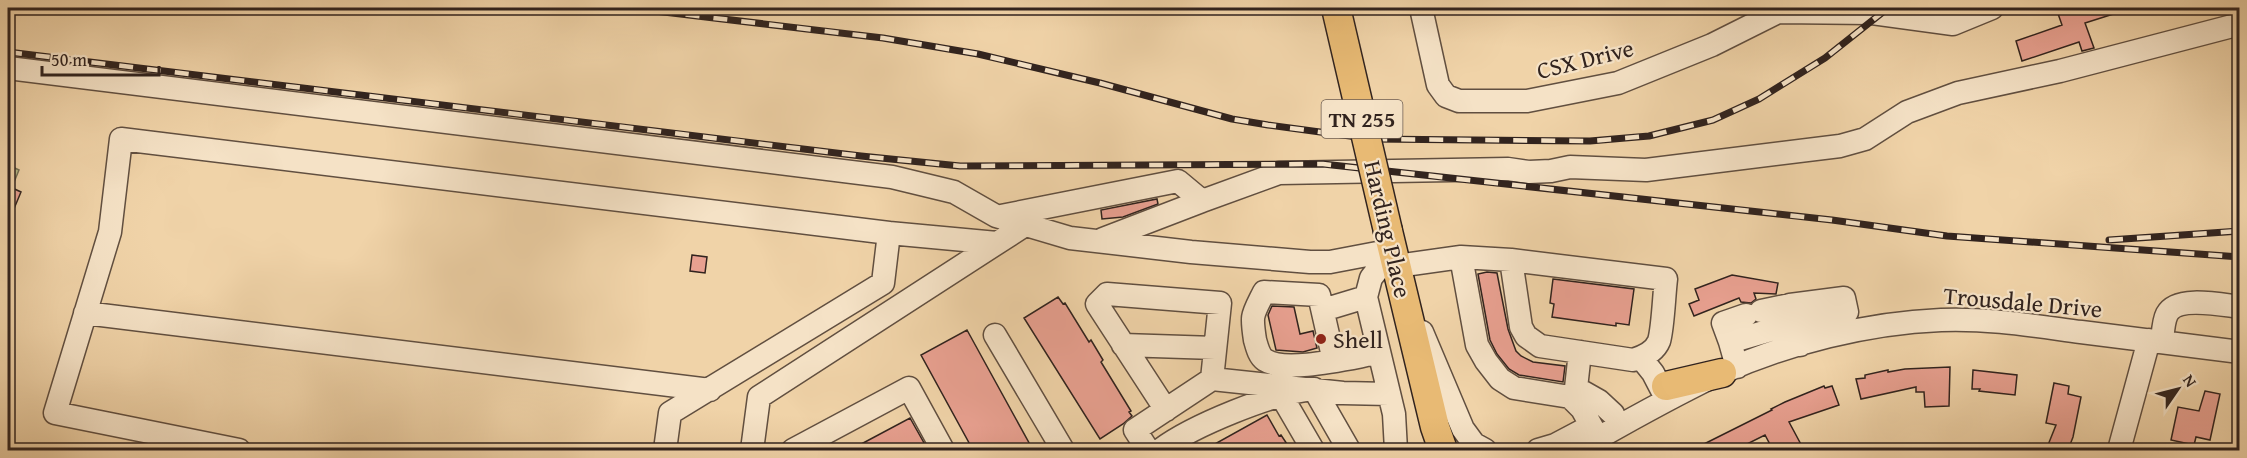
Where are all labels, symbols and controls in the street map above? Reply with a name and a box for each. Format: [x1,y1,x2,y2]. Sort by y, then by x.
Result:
street label: CSX Drive [1533,30,1637,88]
scale bar [42,39,159,77]
text: 50 m [51,46,87,73]
road number: TN 255 [1322,100,1402,138]
street label: Harding Place [1355,157,1421,301]
street label: Trousdale Drive [1942,278,2104,326]
place label: Shell [1333,322,1383,357]
marker: Shell [1314,332,1328,346]
north arrow [2148,359,2208,419]
text: N [2177,369,2203,392]

